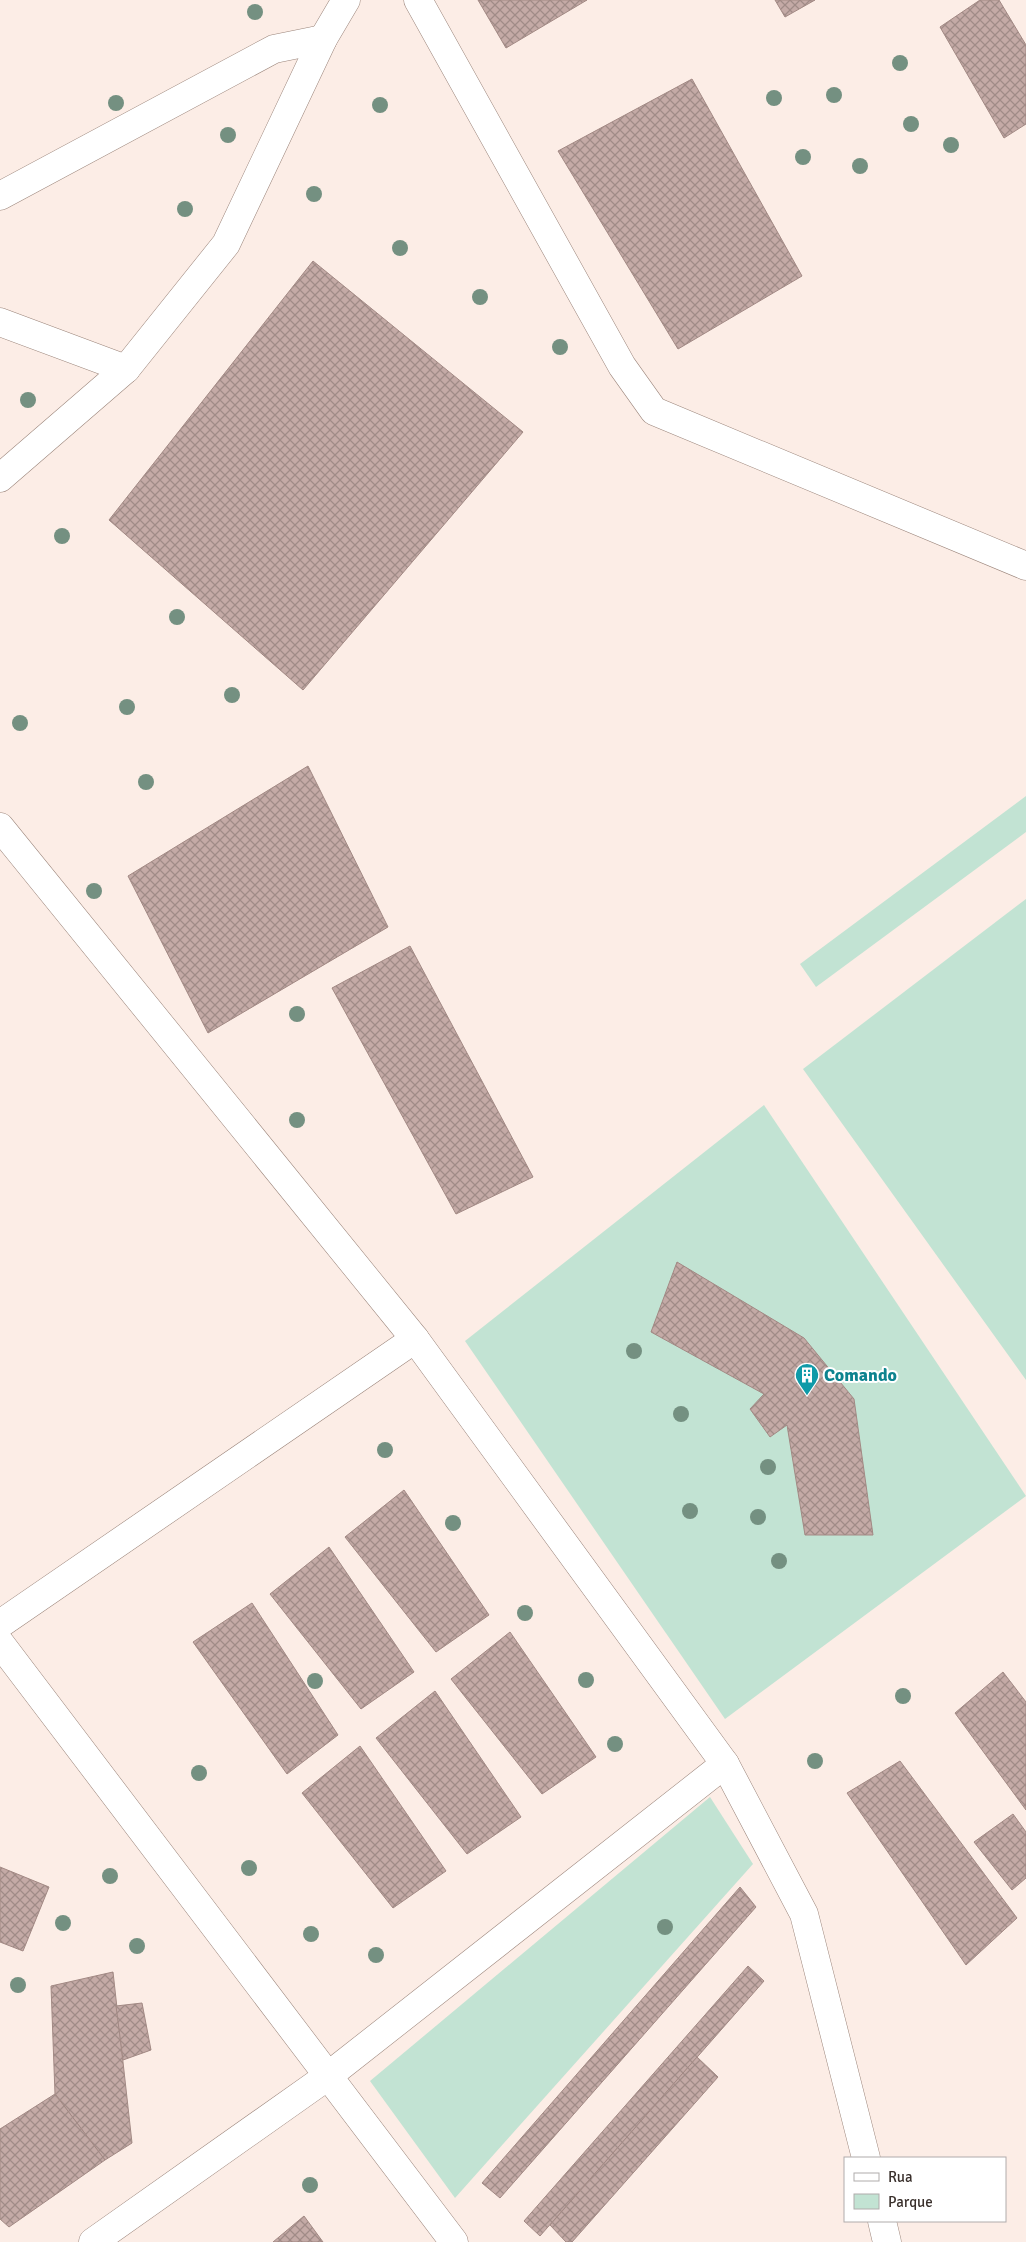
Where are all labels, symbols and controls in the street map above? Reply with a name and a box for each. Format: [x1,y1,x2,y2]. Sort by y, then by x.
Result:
building icon: Comando [794,1362,820,1396]
place label: Comando [824,1364,897,1386]
legend [844,2157,1006,2222]
text: Rua [888,2168,913,2186]
text: Parque [888,2193,933,2211]

